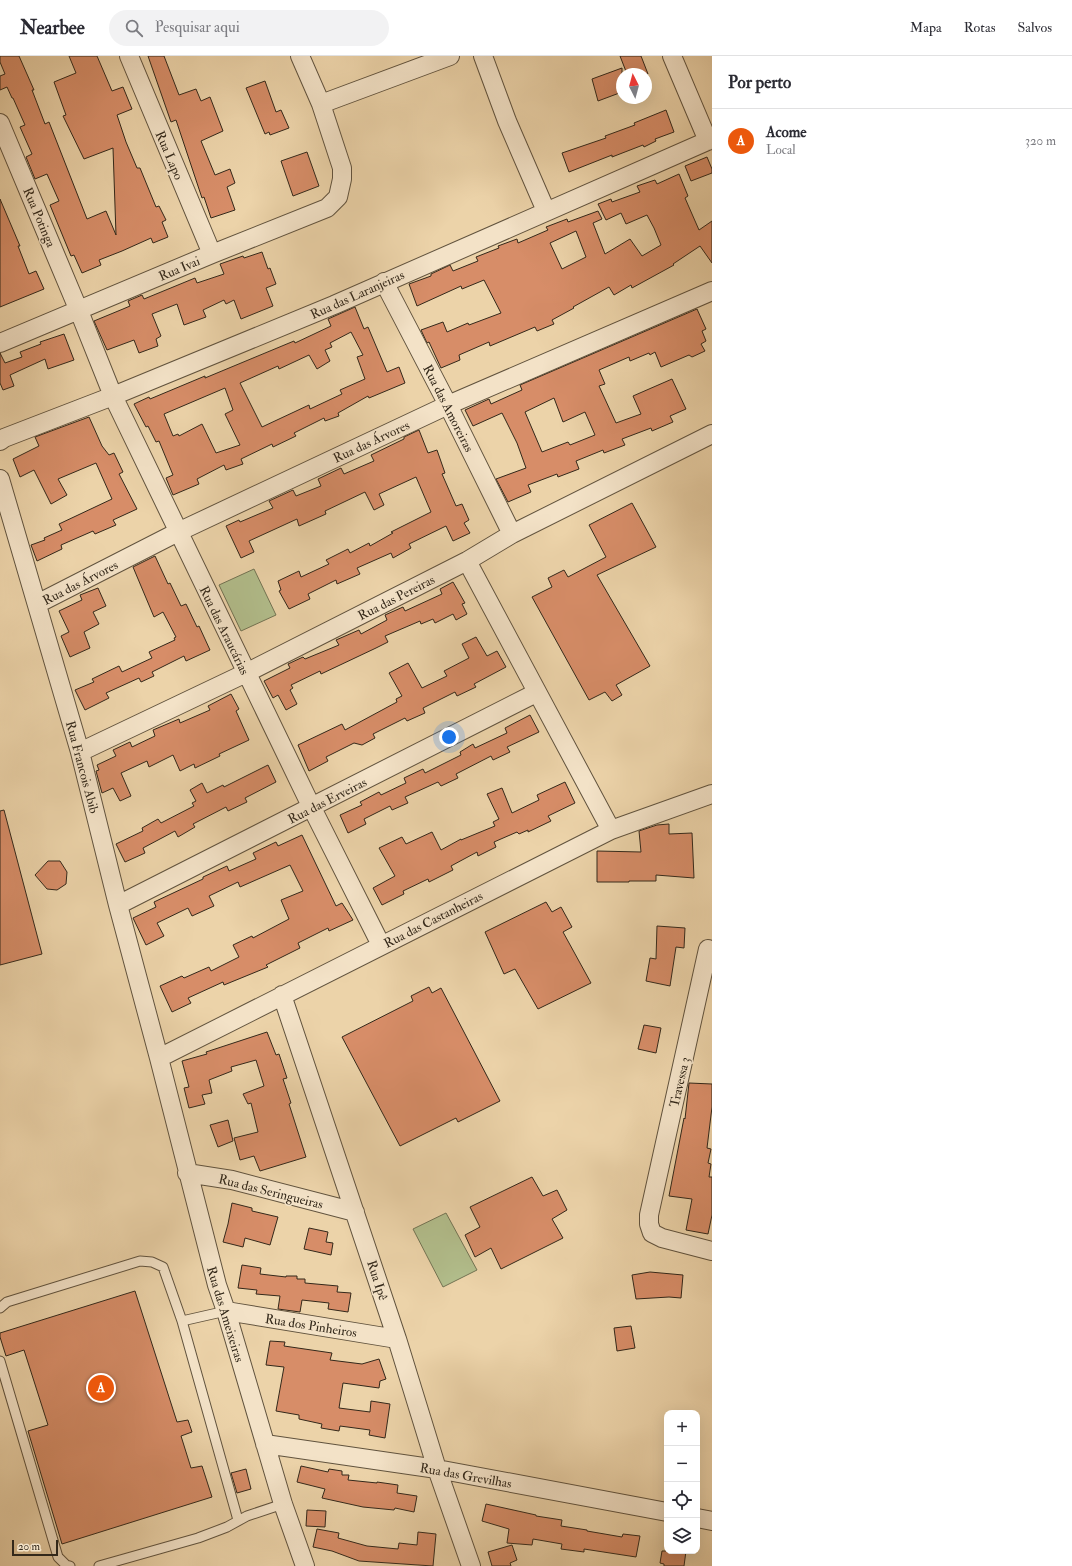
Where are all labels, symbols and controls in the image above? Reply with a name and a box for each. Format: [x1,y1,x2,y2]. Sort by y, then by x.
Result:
search box [109,10,389,46]
text: Nearbee [20,16,85,40]
icon: search [123,17,145,39]
text: Pesquisar aqui [155,18,240,37]
text: Mapa [910,19,942,36]
text: Rotas [964,19,995,36]
text: Salvos [1017,19,1052,36]
north arrow [616,68,652,104]
text: Por perto [728,72,791,93]
text: Acome [766,123,807,142]
street label: Rua Lapo [151,129,187,183]
text: A [737,133,745,149]
text: 320 m [1025,133,1056,149]
text: Local [766,142,796,158]
street label: Rua Potinga [19,185,59,250]
street label: Rua Ivai [156,253,203,285]
street label: Rua das Laranjeiras [308,267,407,323]
street label: Rua das Amoreiras [419,362,477,455]
street label: Rua das Árvores [330,416,413,467]
street label: Rua das Árvores [40,556,121,609]
street label: Rua das Pereiras [355,571,438,624]
street label: Rua das Araucárias [196,583,253,678]
street label: Rua Francois Abib [62,719,102,815]
your location [439,727,459,747]
street label: Rua das Erveiras [285,774,370,828]
street label: Rua das Castanheiras [381,888,486,952]
street label: Travessa 3 [666,1056,694,1109]
street label: Rua das Seringueiras [217,1171,325,1213]
street label: Rua Ipê [362,1258,391,1303]
street label: Rua das Ameixeiras [203,1264,247,1365]
street label: Rua dos Pinheiros [264,1311,358,1341]
pin: A [88,1373,114,1403]
map controls [664,1410,700,1554]
button: + [664,1410,700,1446]
button: − [664,1446,700,1482]
street label: Rua das Grevilhas [419,1460,514,1492]
button: locate [664,1482,700,1518]
button: layers [664,1518,700,1554]
scale bar [12,1538,58,1557]
text: 20 m [18,1540,40,1553]

